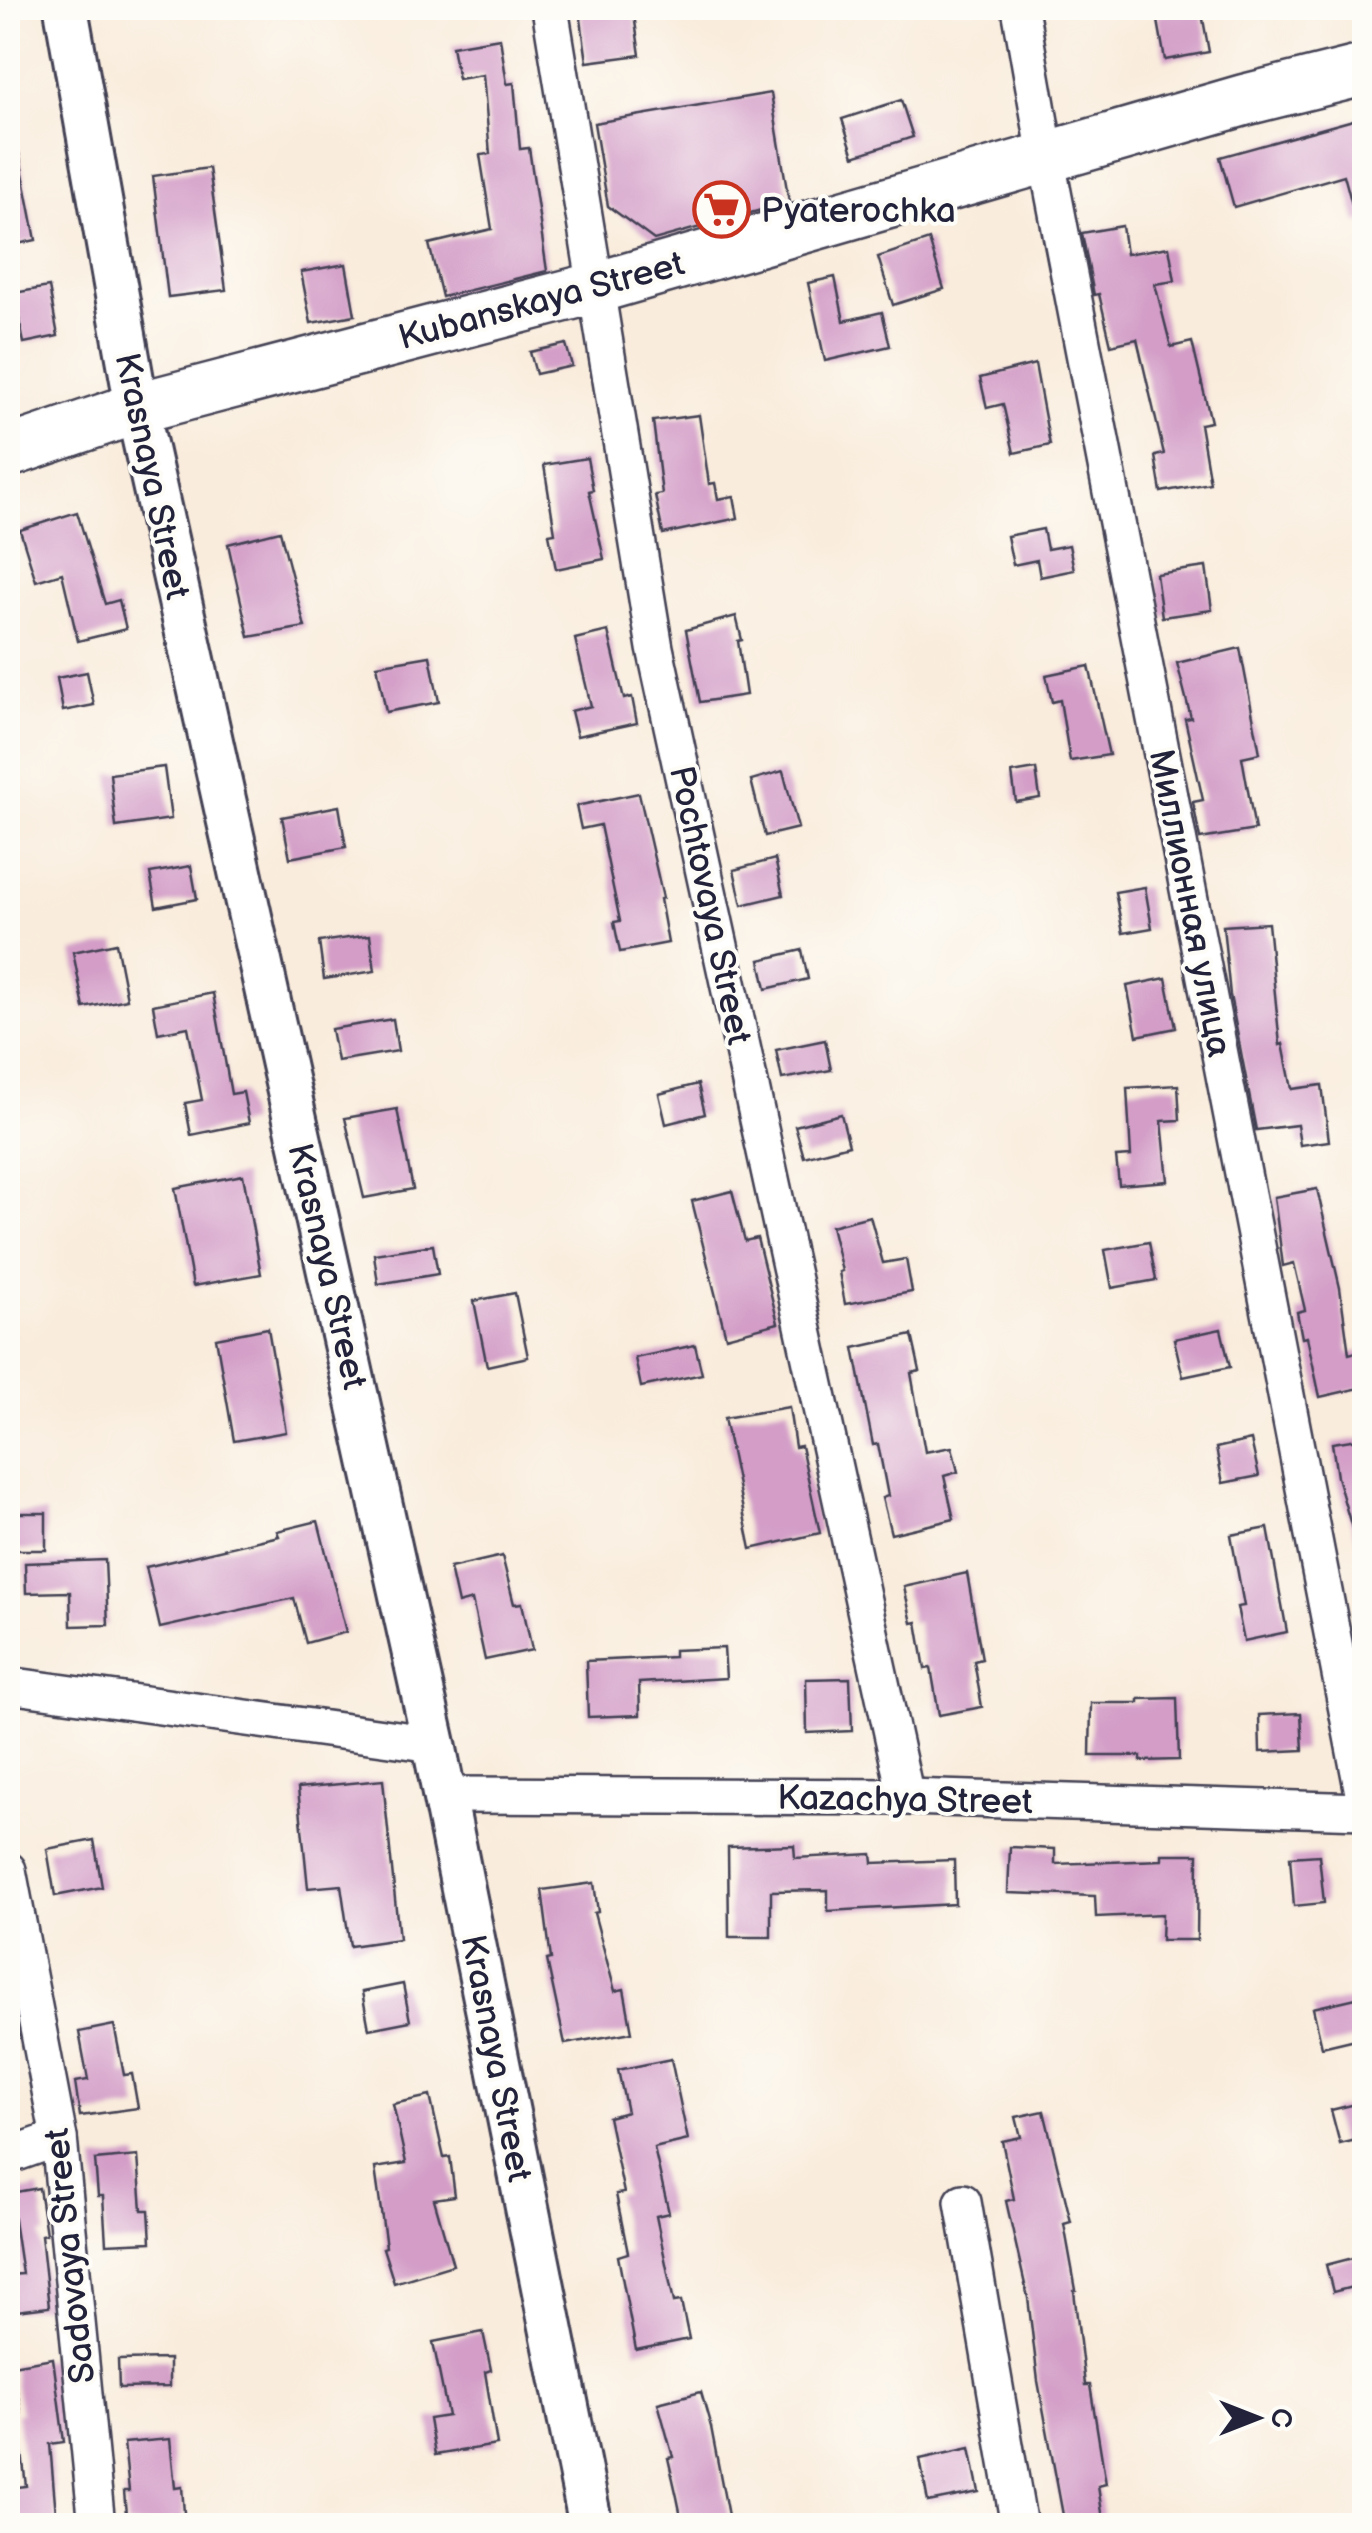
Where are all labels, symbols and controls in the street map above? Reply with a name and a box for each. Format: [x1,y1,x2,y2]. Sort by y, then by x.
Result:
supermarket icon: Pyaterochka [692,180,752,240]
place label: Pyaterochka [761,190,956,233]
street label: Kubanskaya Street [394,243,689,360]
street label: Krasnaya Street [104,349,199,604]
street label: Миллионная улица [1139,746,1240,1061]
street label: Pochtovaya Street [659,762,760,1049]
street label: Krasnaya Street [277,1139,376,1394]
street label: Kazachya Street [777,1777,1033,1824]
street label: Krasnaya Street [450,1931,541,2186]
street label: Sadovaya Street [36,2126,105,2386]
north arrow [1207,2368,1307,2468]
text: С [1264,2408,1297,2428]

